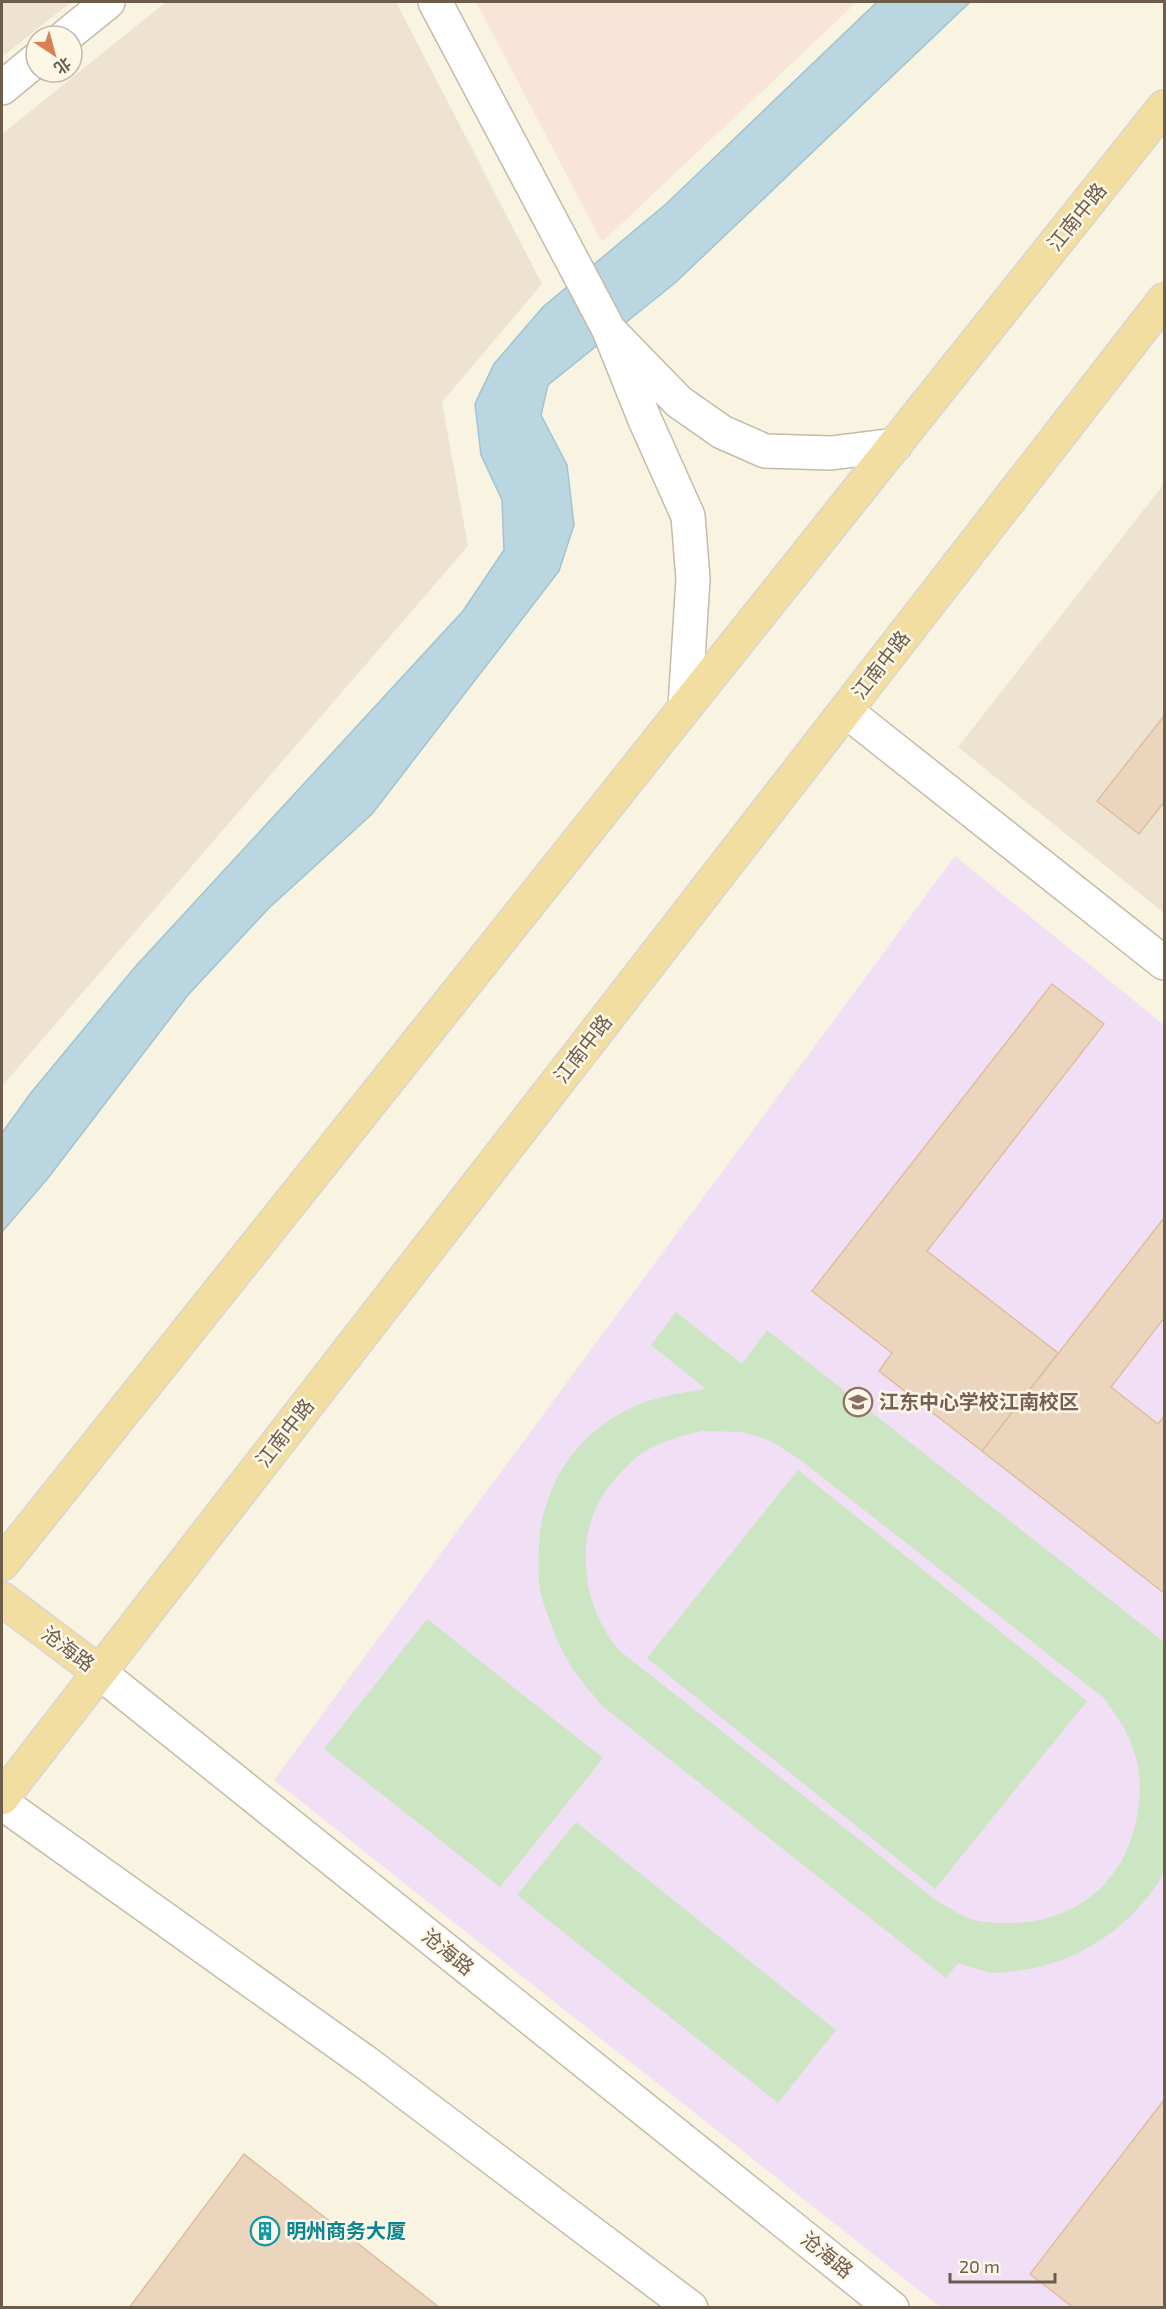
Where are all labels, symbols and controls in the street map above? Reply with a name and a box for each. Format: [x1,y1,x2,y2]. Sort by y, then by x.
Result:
north arrow [24,24,84,84]
text: 北 [51,54,75,79]
street label: 江南中路 [1042,178,1111,255]
street label: 江南中路 [846,625,914,703]
street label: 江南中路 [548,1009,616,1087]
school or university icon: 江东中心学校江南校区 [842,1386,874,1418]
place label: 江东中心学校江南校区 [879,1389,1079,1413]
street label: 江南中路 [250,1393,318,1471]
street label: 沧海路 [37,1621,100,1676]
street label: 沧海路 [418,1923,479,1979]
building icon: 明州商务大厦 [249,2215,281,2247]
place label: 明州商务大厦 [286,2218,406,2242]
street label: 沧海路 [797,2226,858,2282]
scale bar [950,2246,1055,2284]
text: 20 m [959,2255,1000,2277]

